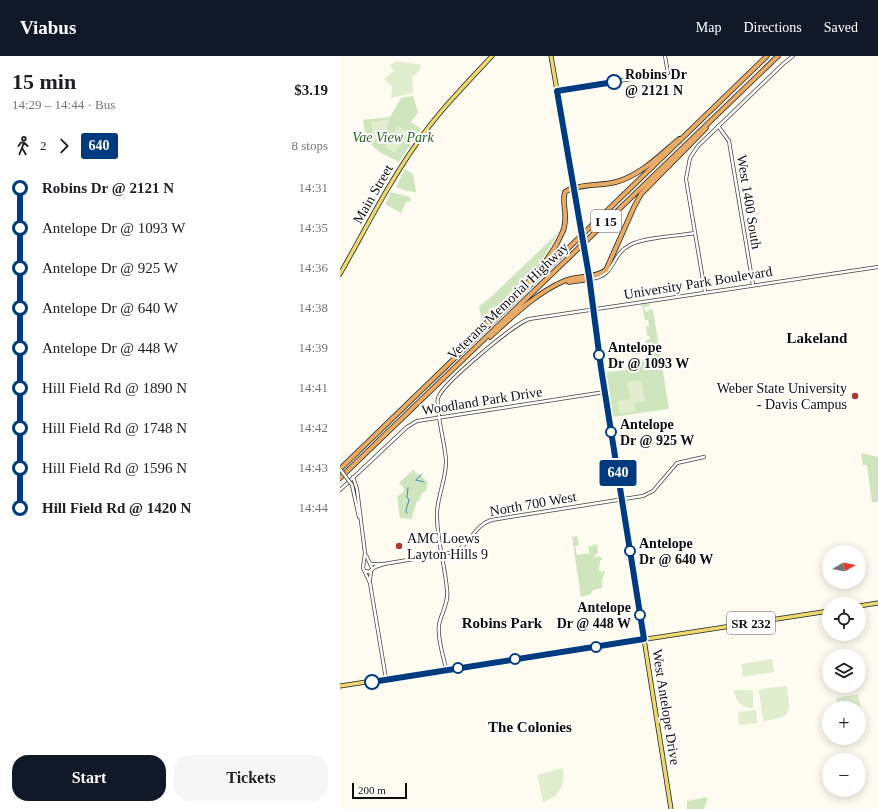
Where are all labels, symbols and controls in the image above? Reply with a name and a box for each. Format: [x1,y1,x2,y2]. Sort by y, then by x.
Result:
text: Viabus [20,17,76,38]
text: Map [696,20,721,35]
text: Directions [743,20,802,35]
text: Saved [824,20,858,35]
place label: Robins Dr @ 2121 N [625,67,687,98]
text: 15 min [12,69,76,94]
marker: Robins Dr @ 2121 N [606,74,622,90]
text: $3.19 [294,82,328,98]
text: 14:29 – 14:44 · Bus [12,97,115,112]
park label: Vae View Park [352,130,434,145]
icon: walk [12,135,34,157]
icon: forward [53,135,75,157]
text: 2 [40,138,47,153]
text: 640 [89,138,110,153]
text: 8 stops [292,138,328,153]
street label: West 1400 South [734,154,764,250]
street label: Main Street [350,162,396,226]
text: Robins Dr @ 2121 N [42,180,174,196]
text: 14:31 [298,180,328,195]
road number: I 15 [591,210,621,232]
text: Antelope Dr @ 1093 W [42,220,186,236]
text: 14:35 [298,220,328,235]
street label: Veterans Memorial Highway [445,239,571,363]
text: Antelope Dr @ 925 W [42,260,178,276]
text: 14:36 [298,260,328,275]
street label: University Park Boulevard [623,264,773,302]
text: Antelope Dr @ 640 W [42,300,178,316]
text: 14:38 [298,300,328,315]
district label: Lakeland [787,330,848,346]
text: Antelope Dr @ 448 W [42,340,178,356]
text: 14:39 [298,340,328,355]
place label: Antelope Dr @ 1093 W [608,340,689,371]
marker: Antelope Dr @ 1093 W [593,349,605,361]
text: Hill Field Rd @ 1890 N [42,380,187,396]
text: 14:41 [298,380,328,395]
place label: Weber State University - Davis Campus [717,381,847,412]
street label: Woodland Park Drive [421,384,543,418]
marker: Weber State University - Davis Campus [850,391,860,401]
place label: Antelope Dr @ 925 W [620,417,694,448]
text: Hill Field Rd @ 1748 N [42,420,187,436]
text: 14:42 [298,420,328,435]
marker: Antelope Dr @ 925 W [605,426,617,438]
text: Hill Field Rd @ 1596 N [42,460,187,476]
text: 14:43 [298,460,328,475]
line badge: 640 [595,460,641,486]
text: 640 [608,465,629,480]
street label: North 700 West [488,489,578,519]
text: Hill Field Rd @ 1420 N [42,500,191,516]
text: 14:44 [298,500,328,515]
place label: AMC Loews Layton Hills 9 [407,531,488,562]
place label: Antelope Dr @ 640 W [639,536,713,567]
marker: AMC Loews Layton Hills 9 [394,541,404,551]
marker: Antelope Dr @ 640 W [624,545,636,557]
north arrow [822,545,866,589]
map controls [822,545,866,797]
button: locate [822,597,866,641]
place label: Antelope Dr @ 448 W [557,600,631,631]
marker: Antelope Dr @ 448 W [634,609,646,621]
road number: SR 232 [727,612,775,634]
district label: Robins Park [462,615,543,631]
unlabelled marker [590,641,602,653]
street label: West Antelope Drive [649,648,683,766]
button: layers [822,649,866,693]
unlabelled marker [509,653,521,665]
unlabelled marker [452,662,464,674]
unlabelled marker [364,674,380,690]
button: + [822,701,866,745]
district label: The Colonies [488,719,572,735]
button: − [822,753,866,797]
button: Start [12,755,166,801]
button: Tickets [174,755,328,801]
scale bar [352,781,407,800]
text: 200 m [358,784,386,796]

